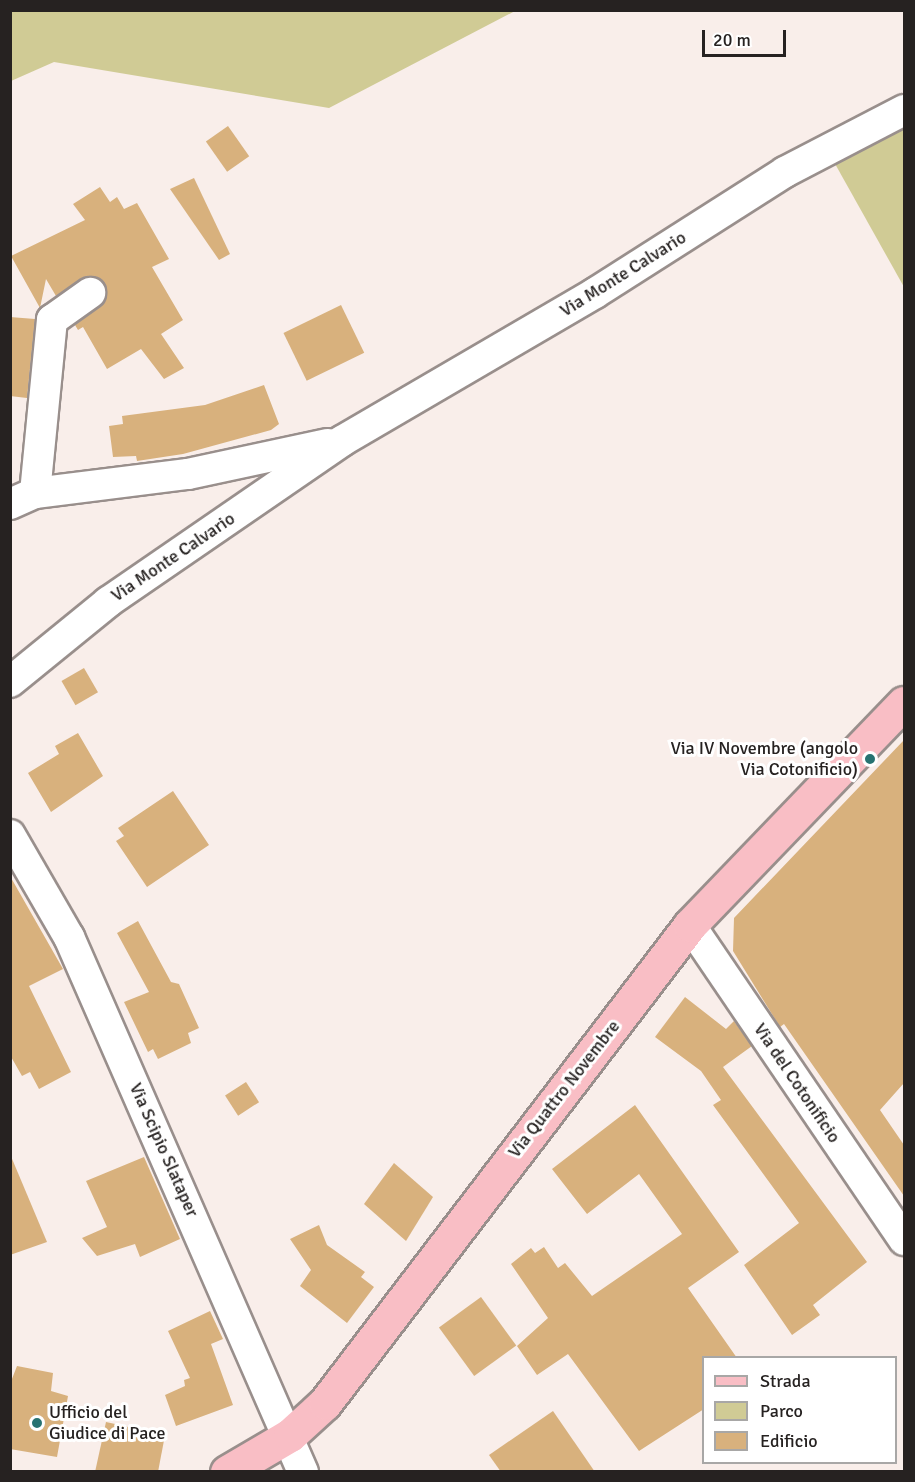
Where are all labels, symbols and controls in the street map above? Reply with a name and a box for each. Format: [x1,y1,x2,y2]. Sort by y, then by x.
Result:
scale bar [705,18,789,56]
text: 20 m [713,29,751,51]
street label: Via Monte Calvario [556,227,690,321]
street label: Via Monte Calvario [107,508,239,606]
place label: Via IV Novembre (angolo Via Cotonificio) [670,738,858,780]
marker: Via IV Novembre (angolo Via Cotonificio) [863,752,877,766]
street label: Via Quattro Novembre [504,1016,624,1162]
street label: Via del Cotonificio [749,1019,845,1147]
street label: Via Scipio Slataper [125,1080,203,1220]
legend [702,1356,897,1464]
text: Strada [760,1370,811,1392]
text: Parco [760,1400,803,1422]
place label: Ufficio del Giudice di Pace [49,1402,166,1444]
marker: Ufficio del Giudice di Pace [30,1416,44,1430]
text: Edificio [760,1430,818,1452]

